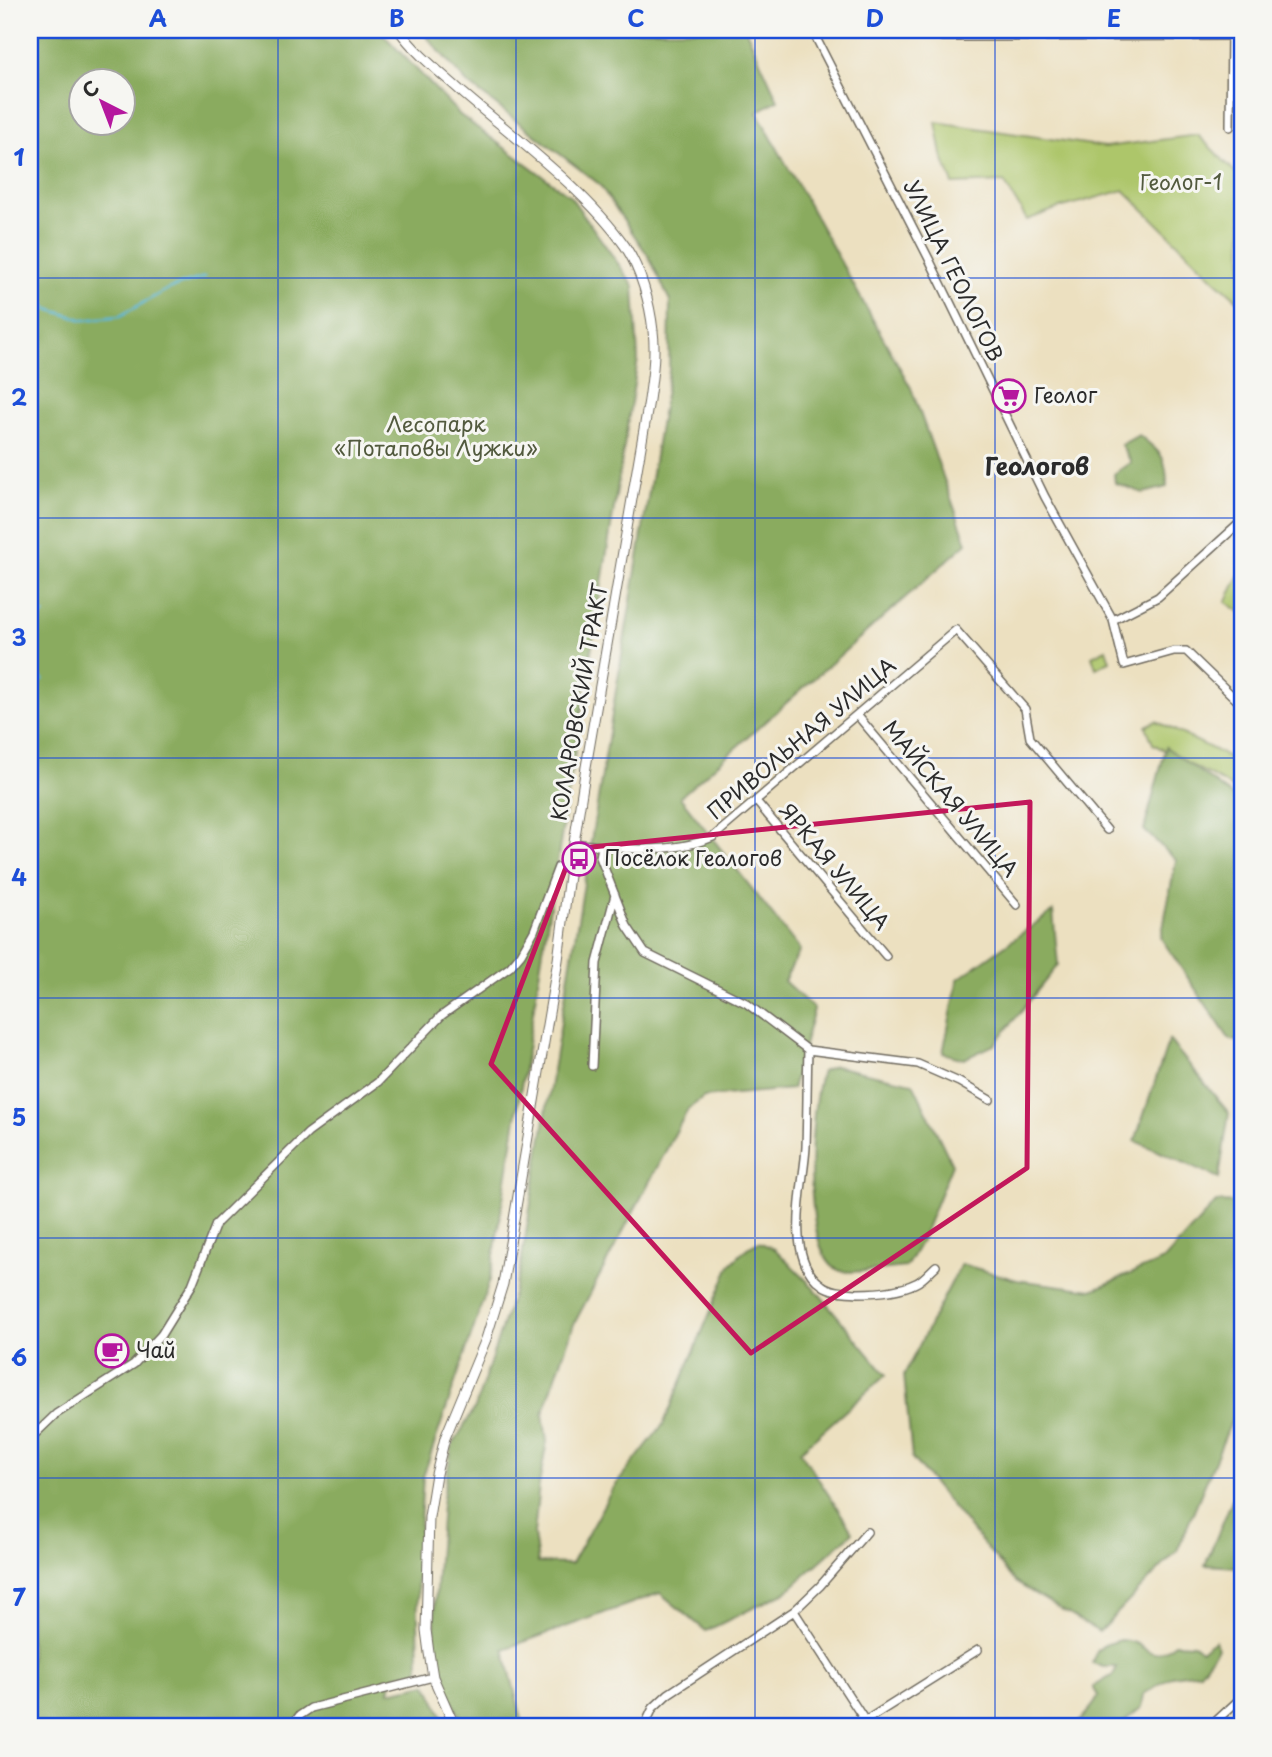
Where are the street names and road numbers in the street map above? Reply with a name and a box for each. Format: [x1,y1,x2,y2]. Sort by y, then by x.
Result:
street label: УЛИЦА ГЕОЛОГОВ [897,174,1013,366]
street label: КОЛАРОВСКИЙ ТРАКТ [541,580,615,823]
street label: ПРИВОЛЬНАЯ УЛИЦА [699,649,902,826]
street label: МАЙСКАЯ УЛИЦА [876,712,1027,883]
street label: ЯРКАЯ УЛИЦА [773,795,898,936]

